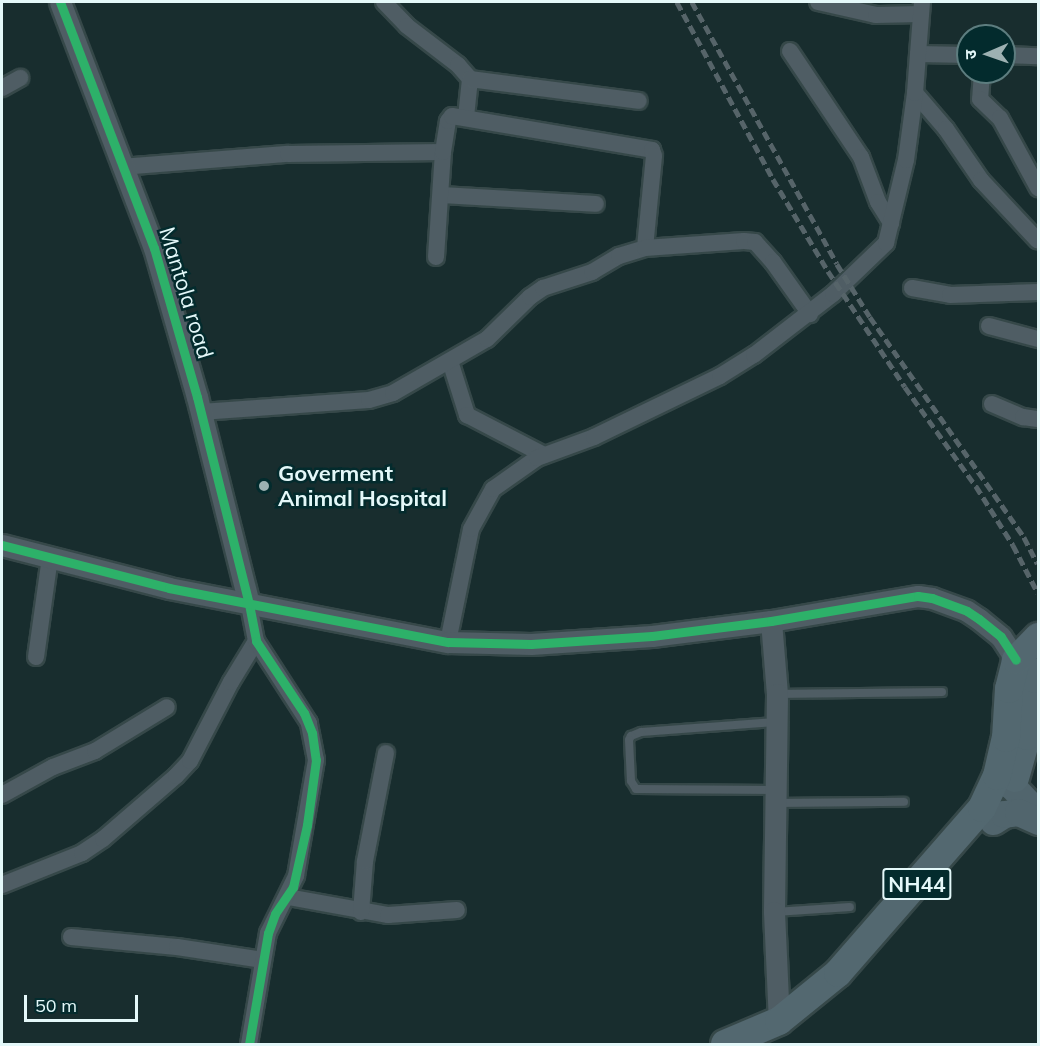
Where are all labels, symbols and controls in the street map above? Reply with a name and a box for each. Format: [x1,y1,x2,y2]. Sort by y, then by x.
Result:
north arrow [956,24,1016,84]
text: उ [960,50,980,60]
street label: Mantola road [153,224,219,362]
place label: Goverment Animal Hospital [278,460,447,512]
marker: Goverment Animal Hospital [255,477,273,495]
road number: NH44 [881,866,953,902]
scale bar [27,983,141,1021]
text: 50 m [35,994,77,1017]

